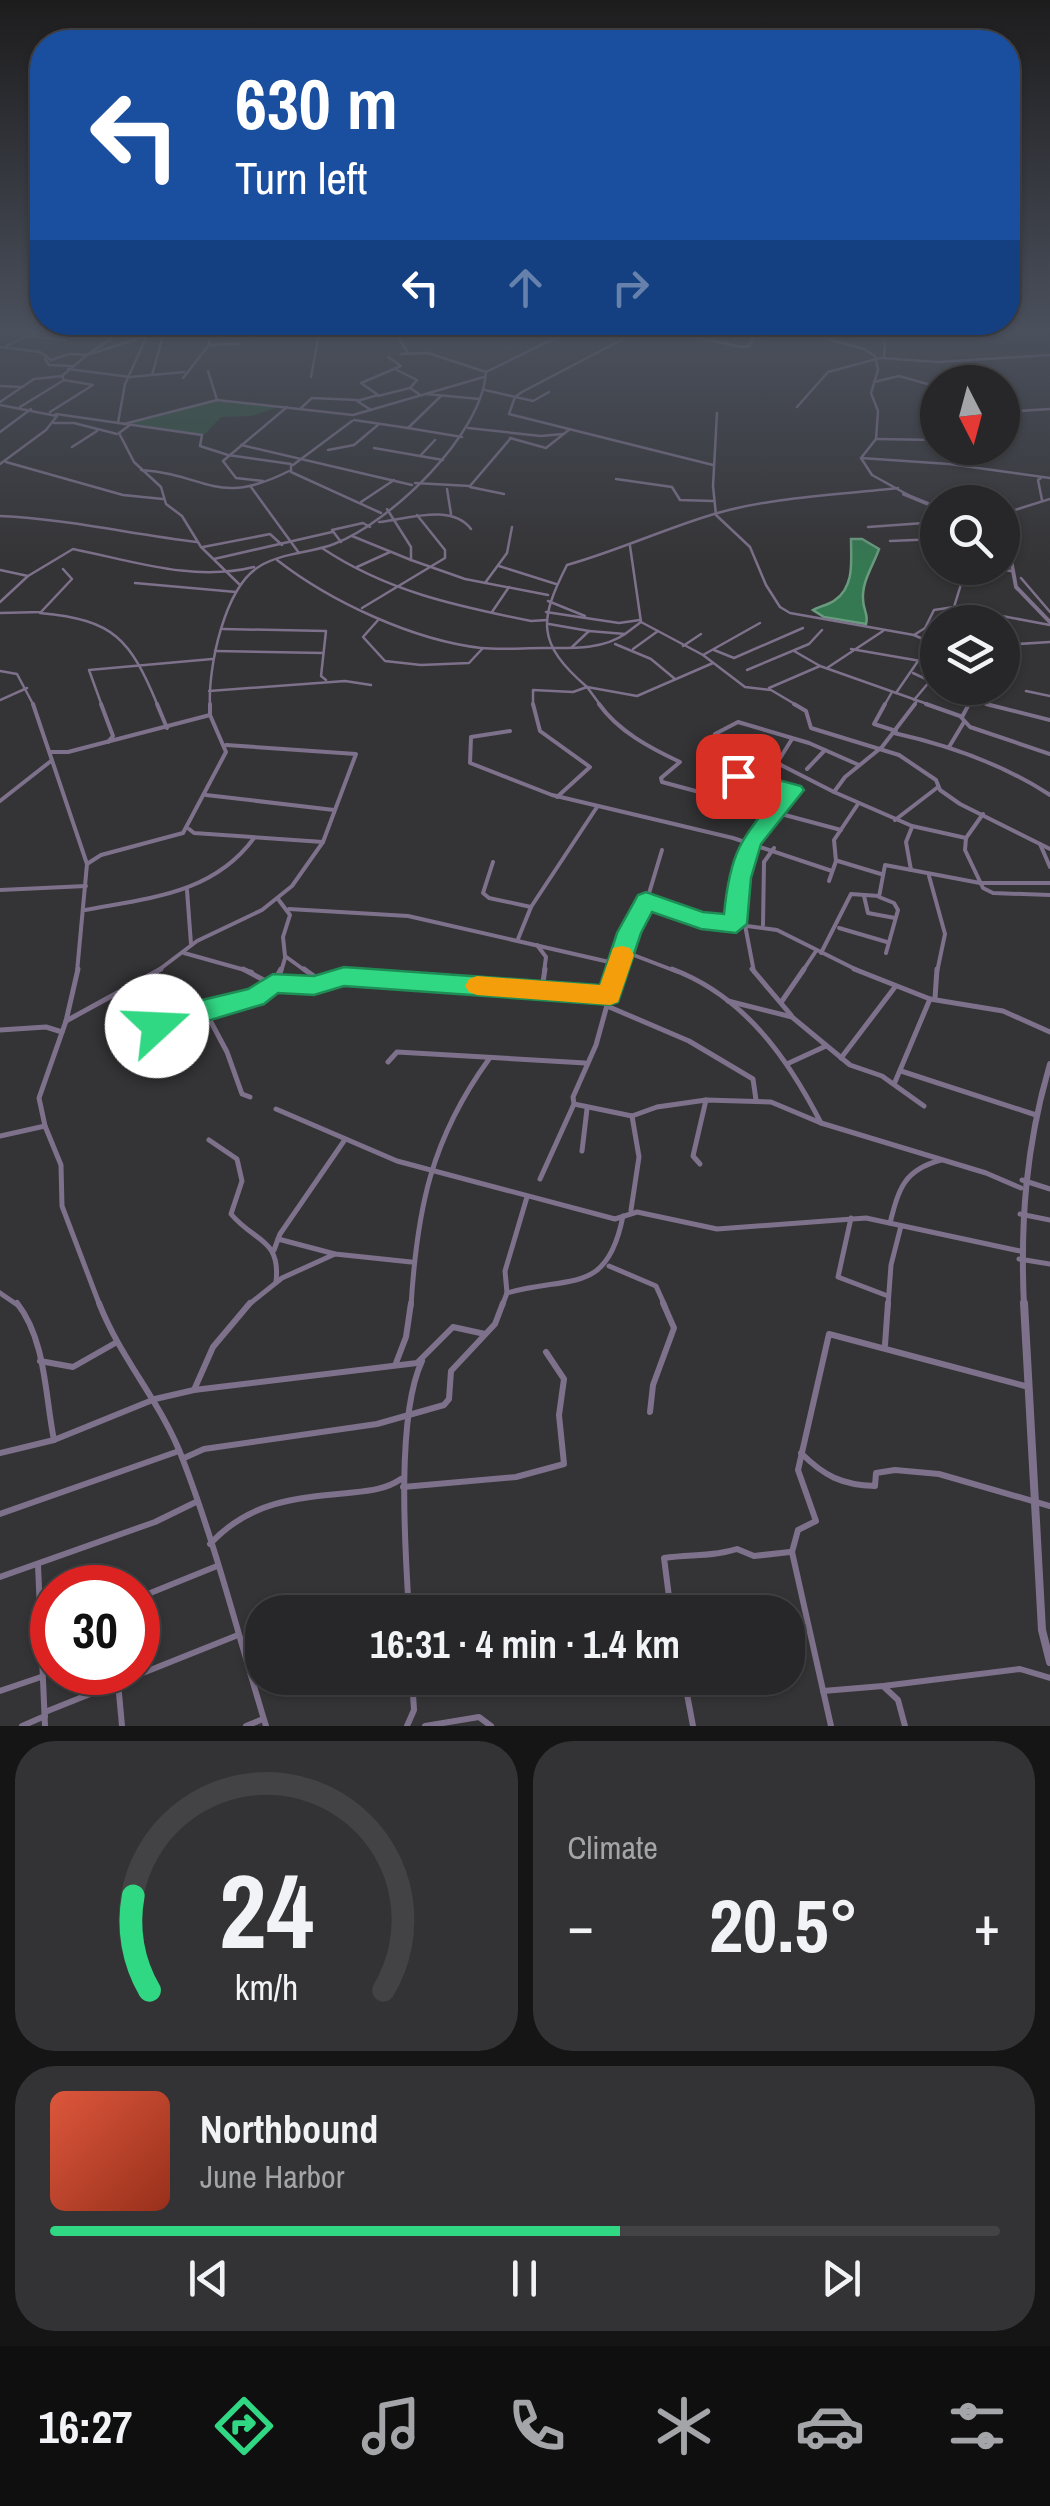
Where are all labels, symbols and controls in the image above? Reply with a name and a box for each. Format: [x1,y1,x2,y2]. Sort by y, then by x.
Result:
text: 630 m [235,57,398,151]
icon: left [70,70,200,200]
text: Turn left [235,147,367,208]
icon: left [393,260,448,315]
icon: ahead [498,260,553,315]
icon: right [603,260,658,315]
north arrow [920,365,1020,465]
map controls [920,365,1020,705]
button: search [920,485,1020,585]
button: layers [920,605,1020,705]
pin [696,734,781,819]
icon: arrive [711,749,766,804]
position arrow [105,974,209,1078]
speed limit sign: 30 [30,1565,160,1695]
text: 16:31 · 4 min · 1.4 km [370,1619,680,1670]
text: Climate [568,1826,658,1869]
text: 24 [219,1840,314,1980]
text: 20.5° [709,1874,859,1975]
text: − [568,1888,594,1962]
text: + [974,1888,1000,1962]
text: km/h [234,1963,298,2011]
text: Northbound [200,2104,378,2155]
text: June Harbor [200,2155,344,2198]
icon: previous [181,2251,236,2306]
icon: pause [497,2251,552,2306]
icon: next [814,2251,869,2306]
icon: directions [209,2391,279,2461]
icon: music [356,2391,426,2461]
icon: phone [502,2391,572,2461]
icon: climate [649,2391,719,2461]
icon: car [795,2391,865,2461]
icon: filters [942,2391,1012,2461]
text: 16:27 [38,2396,133,2457]

